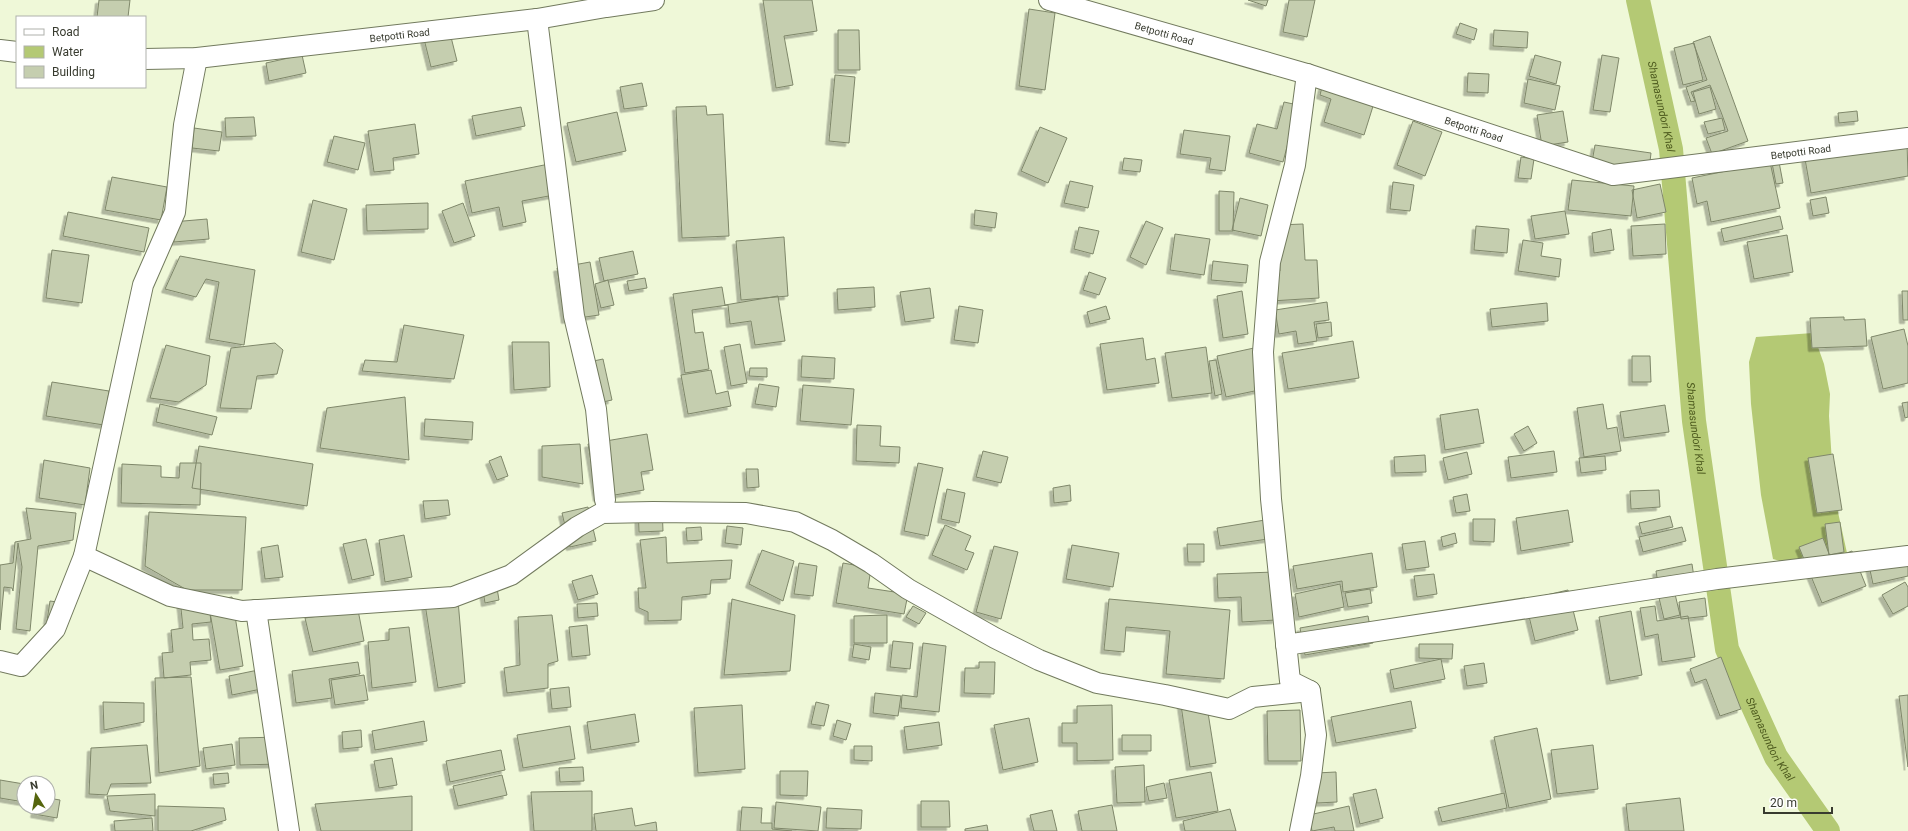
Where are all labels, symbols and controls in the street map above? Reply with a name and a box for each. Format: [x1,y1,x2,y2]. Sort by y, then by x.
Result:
legend [16,16,146,88]
street label: Betpotti Road [1134,19,1195,47]
text: Road [52,25,80,39]
street label: Betpotti Road [369,26,430,44]
text: Water [52,45,83,59]
water label: Shamasundori Khal [1645,60,1678,153]
text: Building [52,65,95,79]
street label: Betpotti Road [1443,114,1504,144]
street label: Betpotti Road [1770,142,1832,161]
water label: Shamasundori Khal [1684,382,1708,475]
water label: Shamasundori Khal [1743,695,1797,784]
north arrow [16,775,56,815]
text: N [29,779,39,793]
scale bar [1764,789,1832,815]
text: 20 m [1770,796,1797,810]

